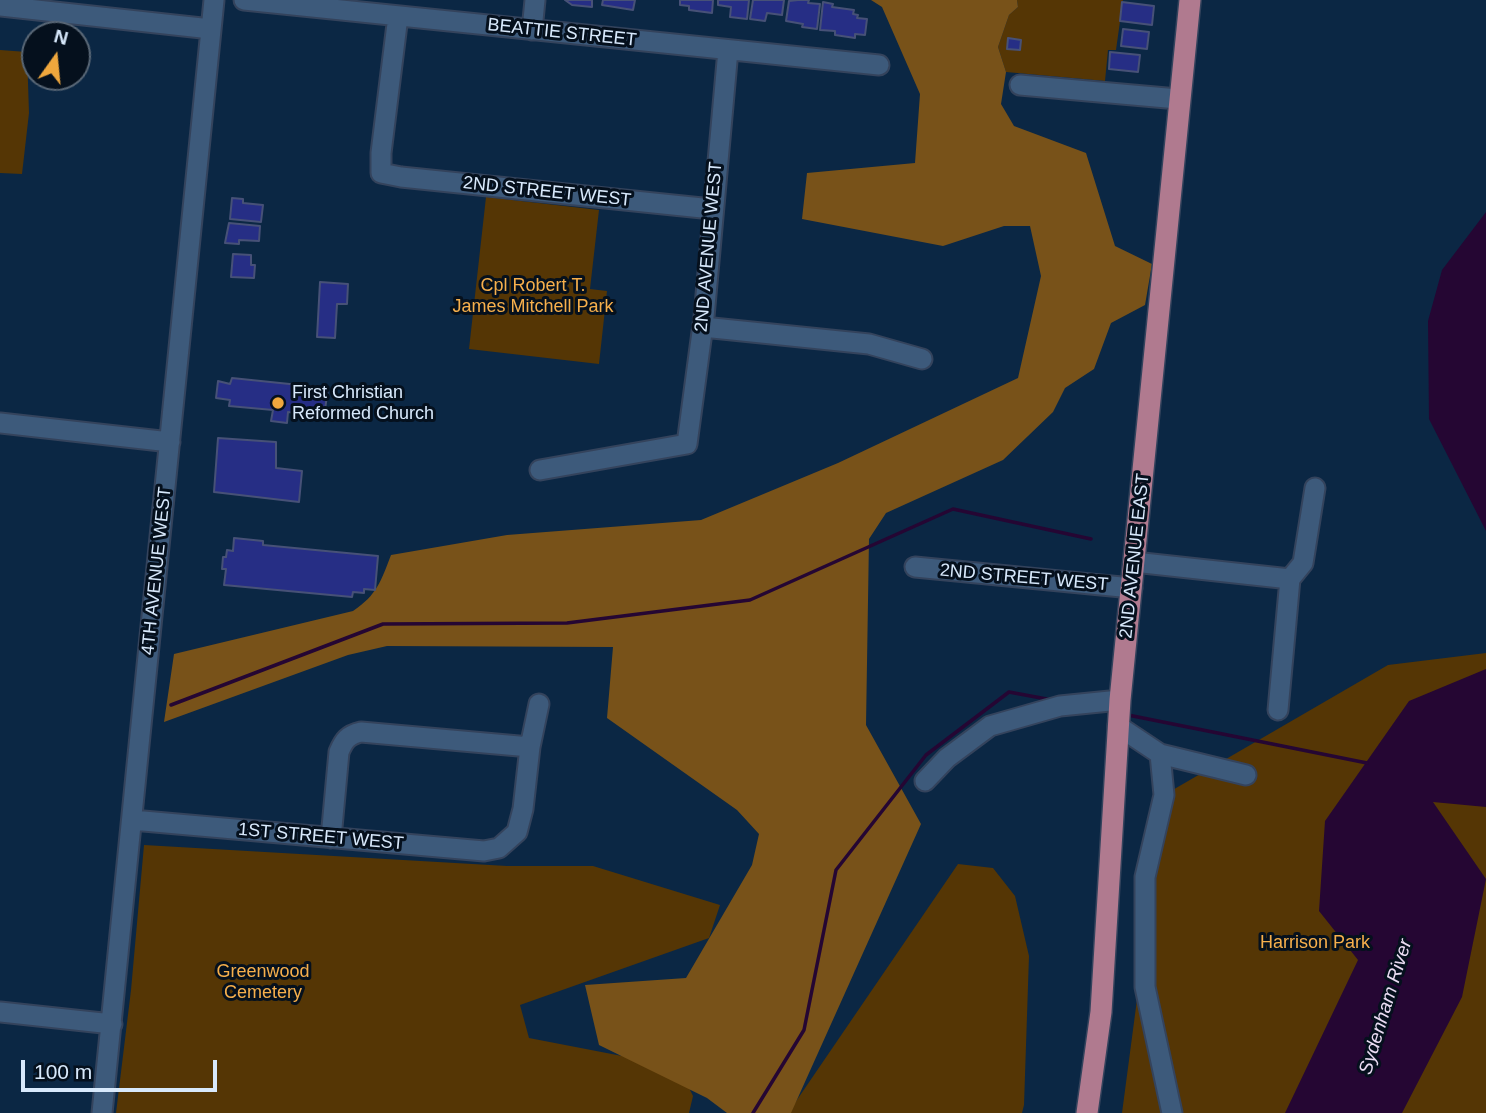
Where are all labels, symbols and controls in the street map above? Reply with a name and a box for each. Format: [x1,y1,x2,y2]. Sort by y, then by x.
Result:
street label: BEATTIE STREET [486,14,638,52]
north arrow [21,21,91,91]
text: N [52,25,70,49]
street label: 2ND AVENUE WEST [691,161,727,333]
street label: 2ND STREET WEST [462,172,632,212]
park label: Cpl Robert T. James Mitchell Park [452,275,614,318]
place label: First Christian Reformed Church [292,382,434,424]
marker: First Christian Reformed Church [270,395,286,411]
street label: 2ND AVENUE EAST [1116,472,1154,640]
street label: 4TH AVENUE WEST [137,486,177,656]
street label: 2ND STREET WEST [939,560,1109,596]
street label: 1ST STREET WEST [237,819,405,855]
park label: Harrison Park [1260,932,1370,954]
water label: Sydenham River [1355,937,1417,1077]
park label: Greenwood Cemetery [216,961,310,1004]
scale bar [24,1046,220,1090]
text: 100 m [34,1060,92,1083]

